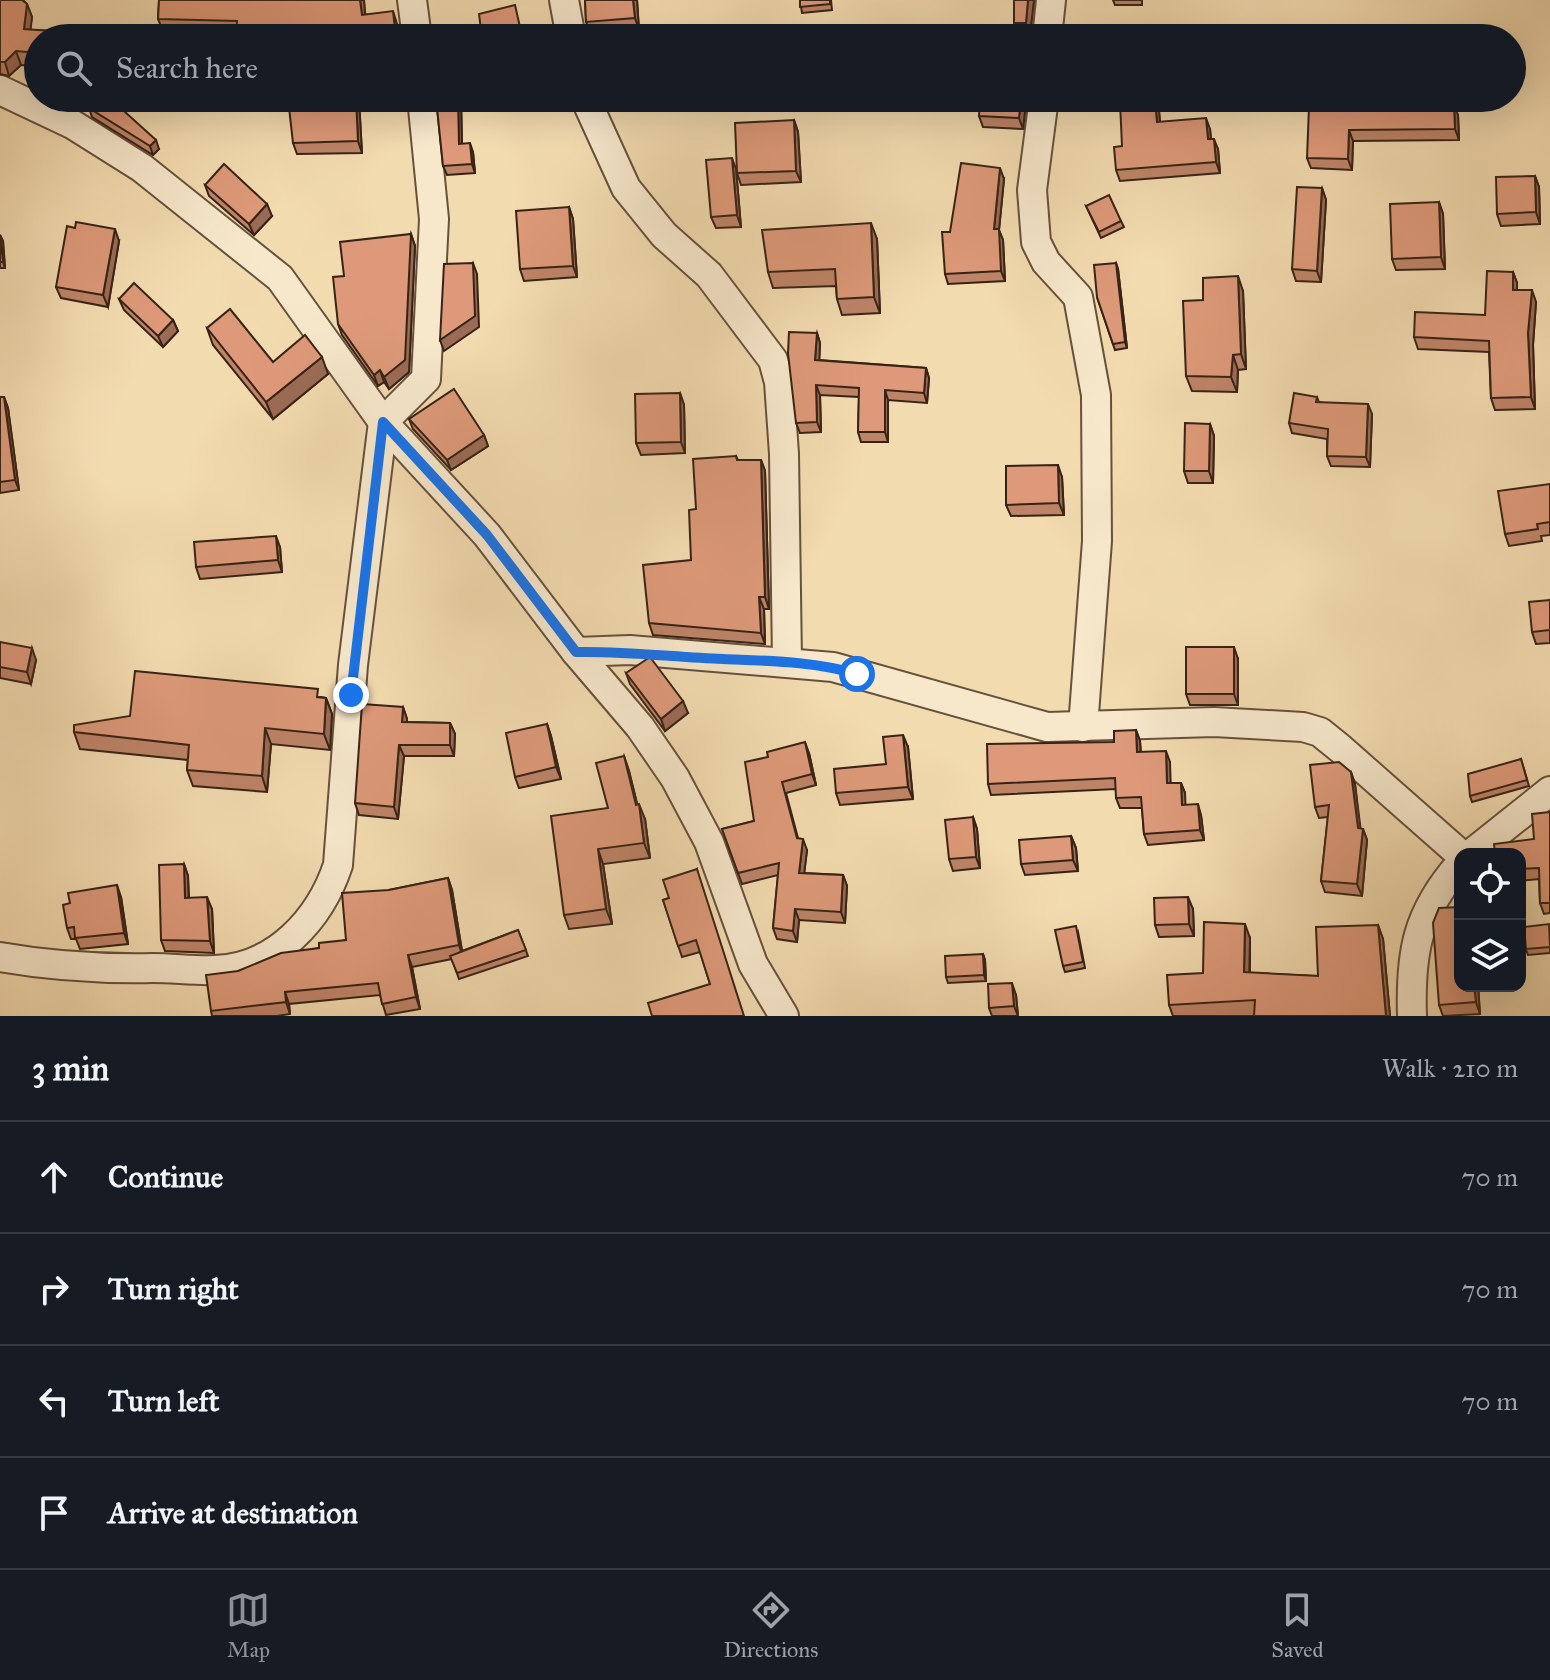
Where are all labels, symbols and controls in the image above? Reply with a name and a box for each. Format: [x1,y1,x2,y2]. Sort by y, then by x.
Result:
search box [24,24,1526,112]
icon: search [52,46,96,90]
text: Search here [116,50,258,86]
route start [839,656,875,692]
route end [333,677,369,713]
map controls [1454,848,1526,992]
button: locate [1454,848,1526,920]
button: layers [1454,920,1526,992]
text: 3 min [32,1048,109,1089]
text: Walk · 210 m [1382,1052,1518,1084]
icon: ahead [32,1155,76,1199]
text: Continue [108,1159,223,1195]
text: 70 m [1462,1161,1518,1193]
icon: right [32,1267,76,1311]
text: Turn right [108,1271,239,1307]
text: 70 m [1462,1273,1518,1305]
icon: left [32,1379,76,1423]
text: Turn left [108,1383,219,1419]
text: 70 m [1462,1385,1518,1417]
icon: arrive [32,1491,76,1535]
text: Arrive at destination [108,1495,358,1531]
tab: Map [226,1588,270,1663]
tab: Directions [723,1588,818,1663]
tab: Saved [1271,1588,1323,1663]

